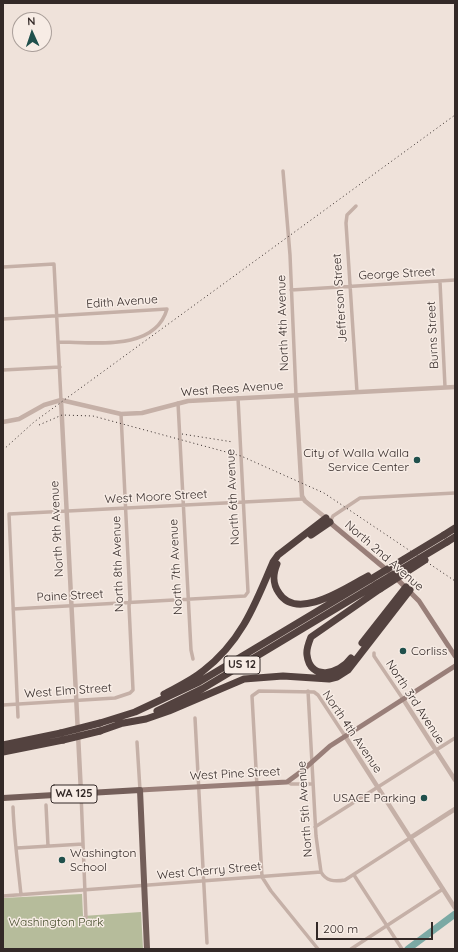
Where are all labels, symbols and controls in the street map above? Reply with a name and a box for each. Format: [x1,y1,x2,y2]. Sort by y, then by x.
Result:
north arrow [12,12,52,52]
text: N [27,14,36,28]
street label: Jefferson Street [330,253,350,343]
street label: George Street [358,265,436,283]
street label: North 4th Avenue [274,275,292,371]
street label: Edith Avenue [86,292,158,312]
street label: Burns Street [424,301,442,369]
street label: West Rees Avenue [180,378,284,400]
place label: City of Walla Walla Service Center [303,446,409,474]
street label: North 6th Avenue [223,448,243,546]
marker: City of Walla Walla Service Center [412,455,422,465]
street label: North 9th Avenue [47,480,67,578]
street label: West Moore Street [104,487,208,507]
street label: North 8th Avenue [109,516,127,612]
street label: North 2nd Avenue [342,518,426,594]
street label: North 7th Avenue [166,519,186,615]
street label: Paine Street [36,587,104,605]
place label: Corliss [411,644,447,658]
marker: Corliss [398,646,408,656]
road number: US 12 [224,656,260,674]
street label: North 3rd Avenue [383,657,447,747]
street label: West Elm Street [24,681,112,701]
street label: North 4th Avenue [319,688,385,776]
street label: North 5th Avenue [294,760,316,858]
street label: West Pine Street [189,764,281,784]
road number: WA 125 [51,785,97,803]
place label: USACE Parking [333,791,416,805]
marker: USACE Parking [419,793,429,803]
place label: Washington School [70,846,136,874]
marker: Washington School [57,855,67,865]
street label: West Cherry Street [156,859,262,883]
scale bar [318,914,435,940]
park label: Washington Park [8,915,104,929]
text: 200 m [323,921,358,936]

